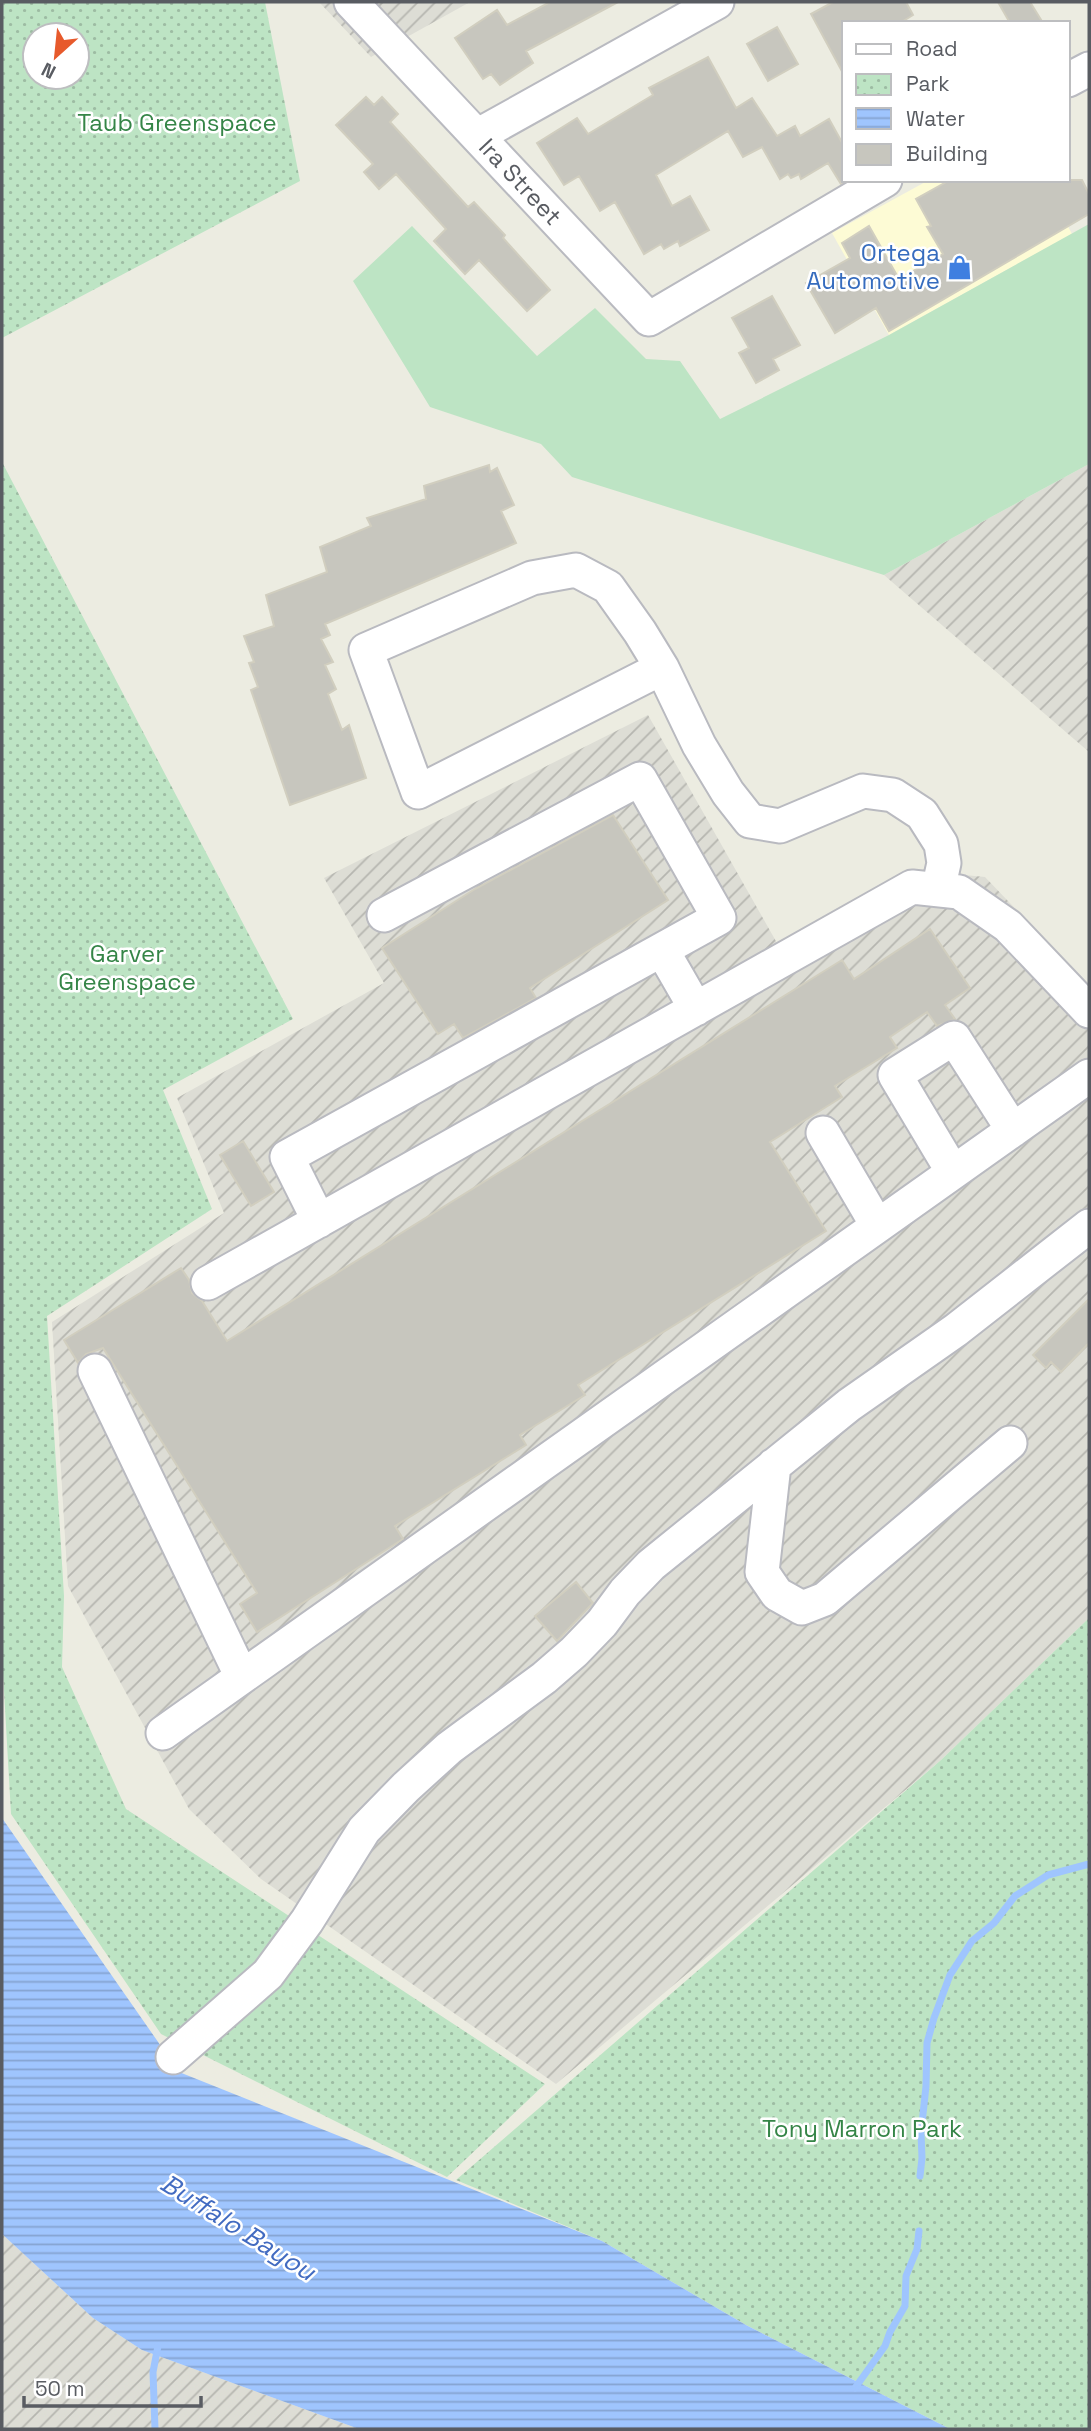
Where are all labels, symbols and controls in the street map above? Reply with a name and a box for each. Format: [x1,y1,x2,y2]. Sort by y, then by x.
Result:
north arrow [21,21,91,91]
legend [842,21,1070,182]
text: Road [906,35,958,62]
text: N [37,57,60,85]
text: Park [906,70,950,97]
text: Water [906,105,965,132]
park label: Taub Greenspace [77,107,277,138]
street label: Ira Street [472,132,568,232]
text: Building [906,140,988,167]
place label: Ortega Automotive [806,237,940,296]
shop icon: Ortega Automotive [946,253,974,281]
park label: Garver Greenspace [58,938,196,997]
park label: Tony Marron Park [762,2113,962,2144]
water label: Buffalo Bayou [154,2166,323,2289]
scale bar [24,2364,201,2408]
text: 50 m [35,2375,85,2402]

